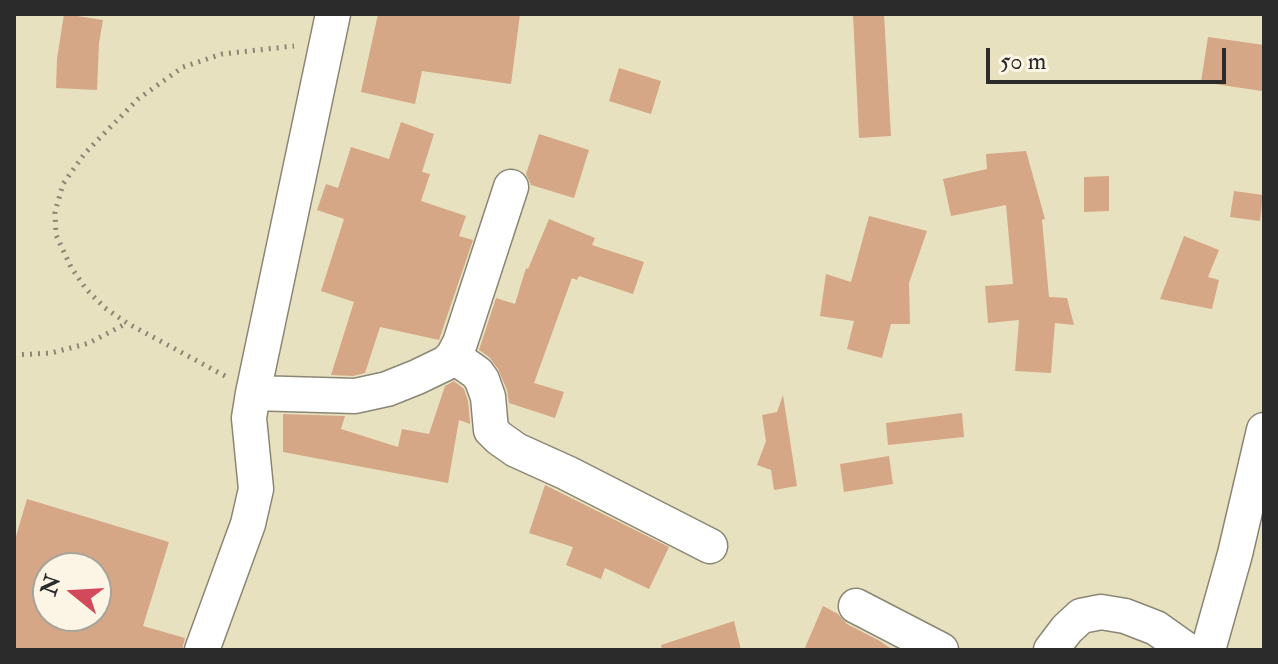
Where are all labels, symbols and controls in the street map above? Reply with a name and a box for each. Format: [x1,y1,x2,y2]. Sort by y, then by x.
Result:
scale bar [990,32,1230,82]
text: 50 m [1000,46,1046,77]
north arrow [32,552,112,632]
text: N [35,572,67,599]

